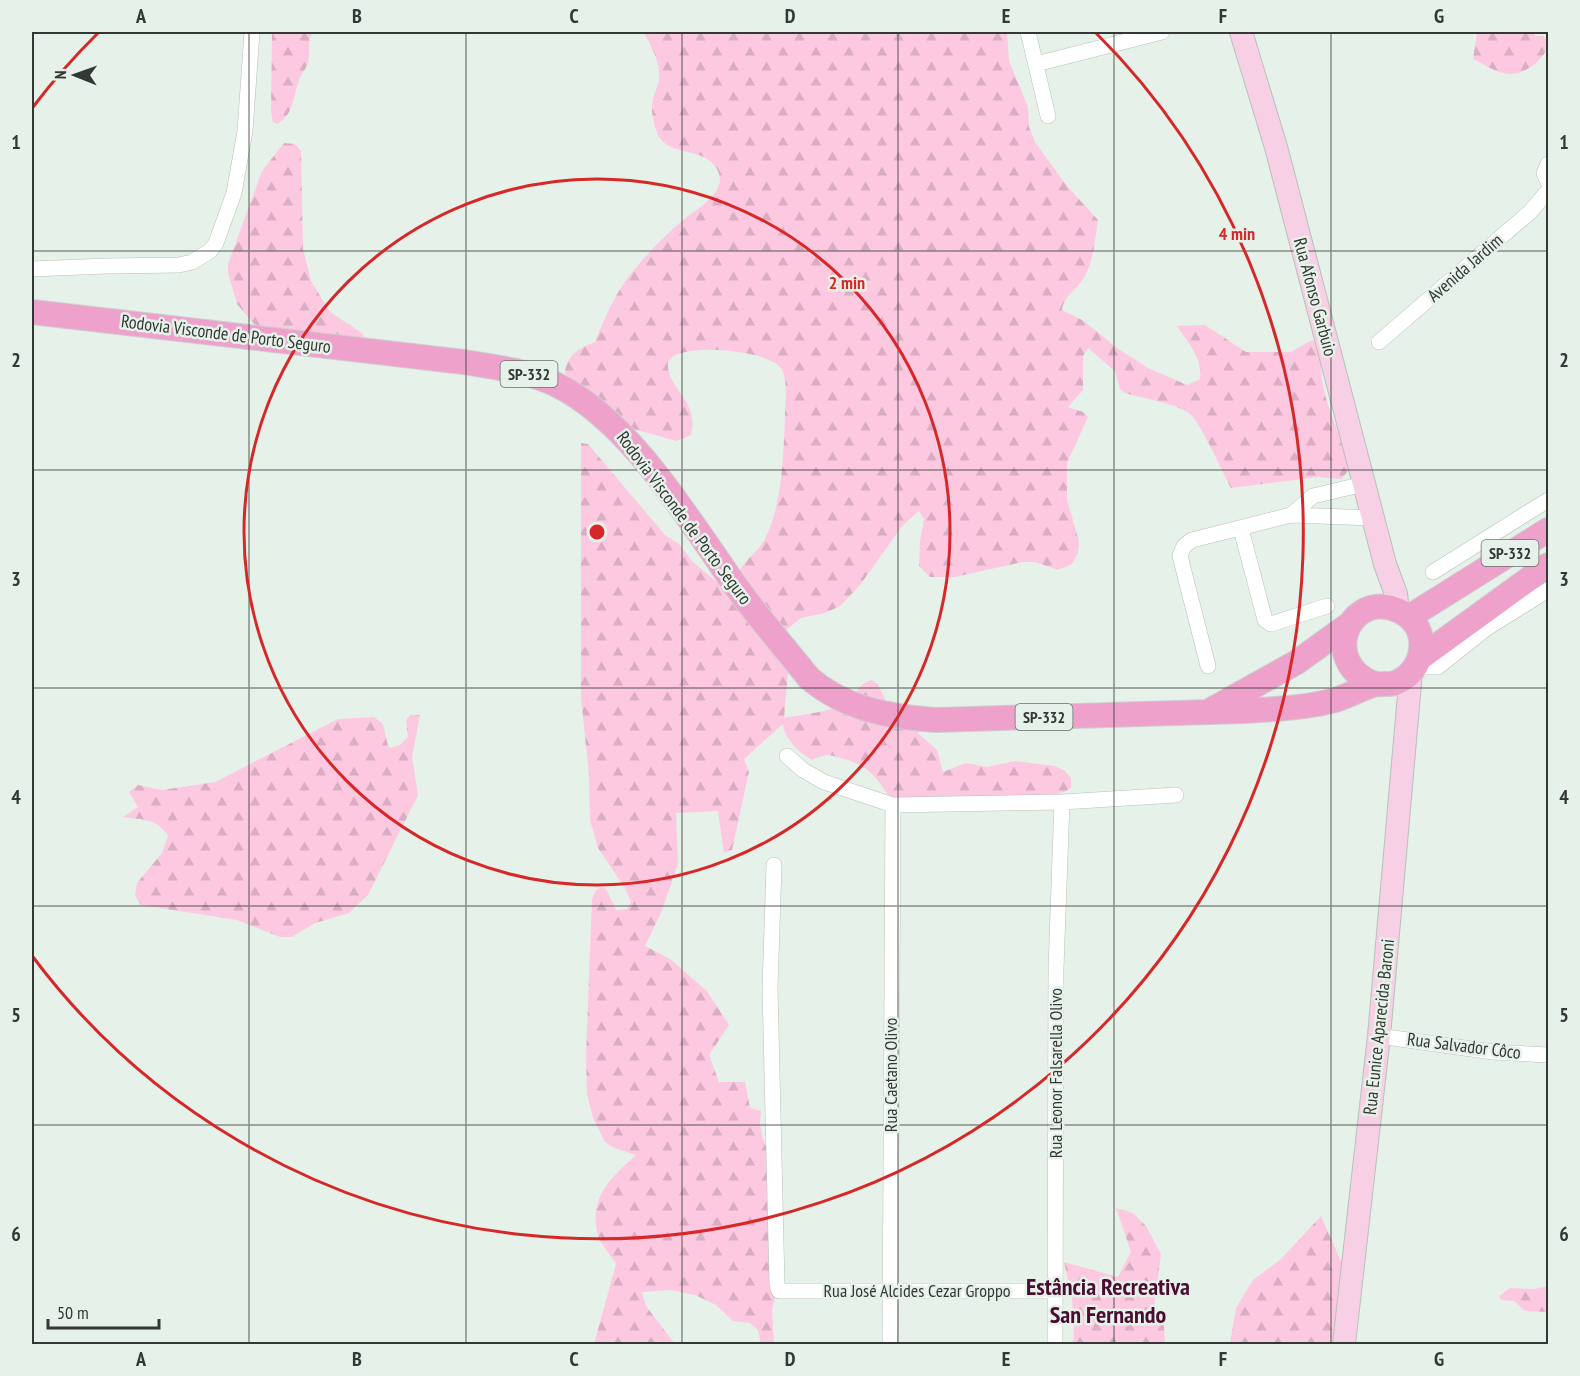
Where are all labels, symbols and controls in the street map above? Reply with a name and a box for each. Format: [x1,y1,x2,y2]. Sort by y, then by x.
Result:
text: A [135,3,147,29]
text: B [352,3,362,29]
text: C [569,3,579,29]
text: D [785,3,796,29]
text: E [1002,3,1010,29]
text: F [1219,3,1227,29]
text: G [1434,3,1444,29]
north arrow [45,45,105,105]
text: N [50,70,70,79]
text: 1 [11,129,21,155]
text: 1 [1559,129,1569,155]
text: 4 min [1219,222,1255,245]
street label: Avenida Jardim [1422,228,1507,307]
street label: Rua Afonso Garbuio [1289,235,1342,359]
text: 2 min [829,271,865,294]
street label: Rodovia Visconde de Porto Seguro [120,309,332,358]
text: 2 [11,347,21,373]
text: 2 [1559,347,1569,373]
road number: SP-332 [500,361,558,387]
street label: Rodovia Visconde de Porto Seguro [612,426,757,609]
centre of rings [587,522,607,542]
road number: SP-332 [1482,540,1538,566]
text: 3 [11,566,21,592]
text: 3 [1559,566,1569,592]
road number: SP-332 [1016,704,1072,730]
text: 4 [11,784,21,810]
text: 4 [1559,784,1569,810]
street label: Rua Eunice Aparecida Baroni [1358,938,1399,1116]
street label: Rua Leonor Falsarella Olivo [1044,988,1067,1158]
text: 5 [11,1002,21,1028]
text: 5 [1559,1002,1569,1028]
street label: Rua Caetano Olivo [879,1018,902,1132]
street label: Rua Salvador Côco [1406,1027,1522,1064]
text: 6 [11,1221,21,1247]
text: 6 [1559,1221,1569,1247]
district label: Estância Recreativa San Fernando [1026,1271,1190,1330]
street label: Rua José Alcides Cezar Groppo [823,1279,1011,1302]
scale bar [48,1292,159,1330]
text: 50 m [57,1301,89,1324]
text: A [135,1346,147,1372]
text: B [352,1346,362,1372]
text: C [569,1346,579,1372]
text: D [785,1346,796,1372]
text: E [1002,1346,1010,1372]
text: F [1219,1346,1227,1372]
text: G [1434,1346,1444,1372]

